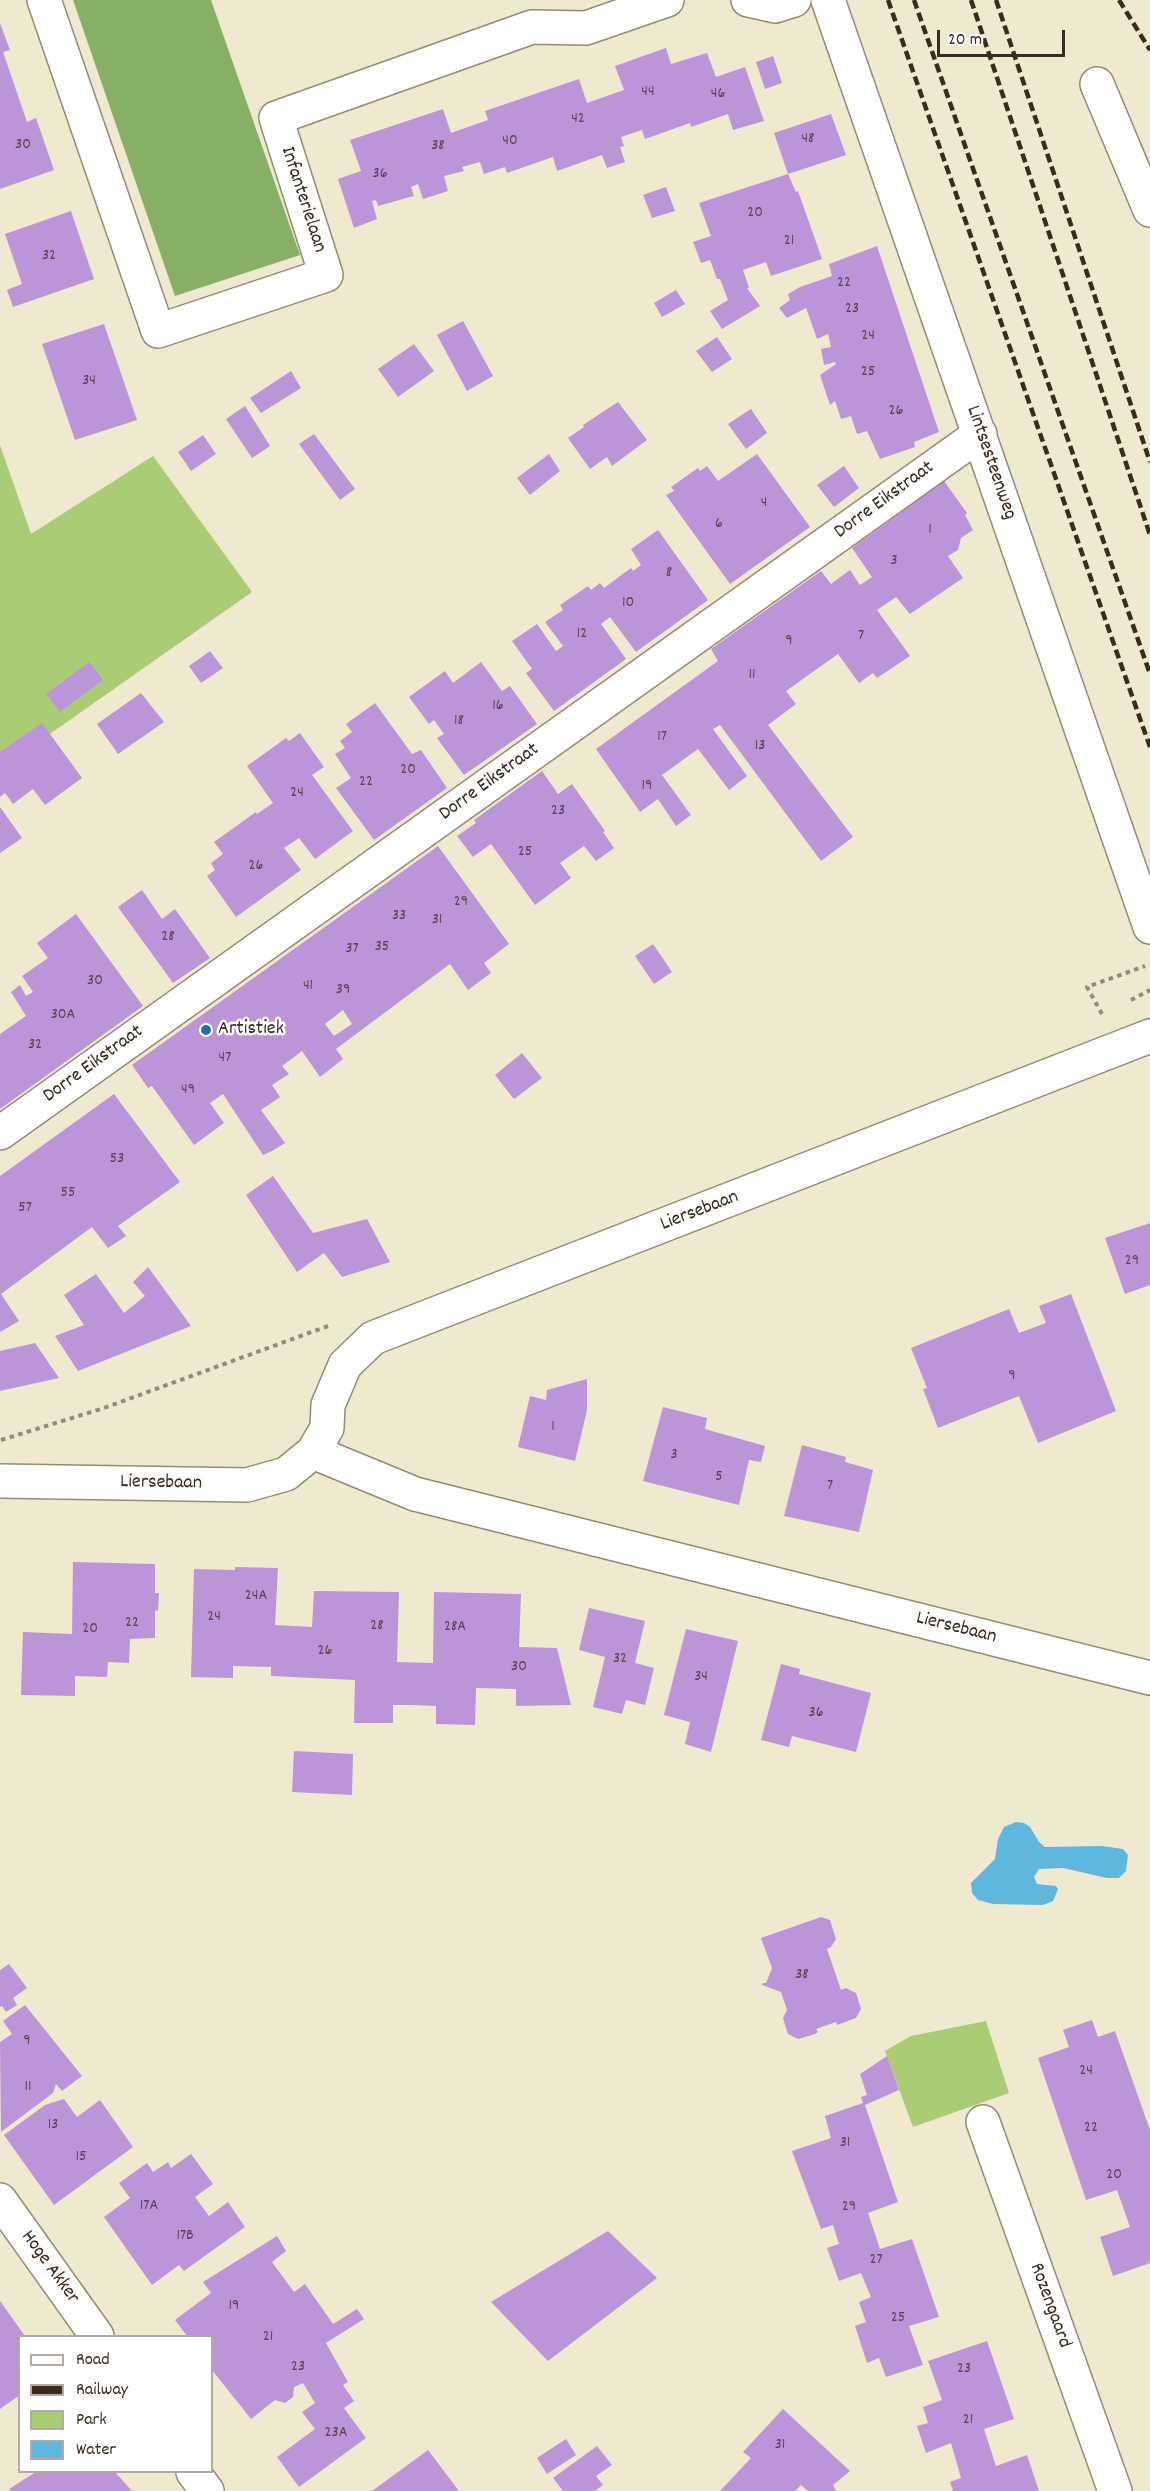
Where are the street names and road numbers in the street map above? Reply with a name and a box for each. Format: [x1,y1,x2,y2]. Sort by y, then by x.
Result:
street label: Infanterielaan [274,144,330,256]
street label: Lintsesteenweg [959,403,1021,523]
street label: Dorre Eikstraat [830,457,940,545]
street label: Dorre Eikstraat [435,739,545,827]
street label: Dorre Eikstraat [39,1021,149,1109]
street label: Liersebaan [657,1186,743,1238]
street label: Liersebaan [120,1471,202,1497]
street label: Liersebaan [913,1607,999,1651]
street label: Hoge Akker [14,2227,84,2309]
street label: Rozengaard [1023,2260,1075,2352]

